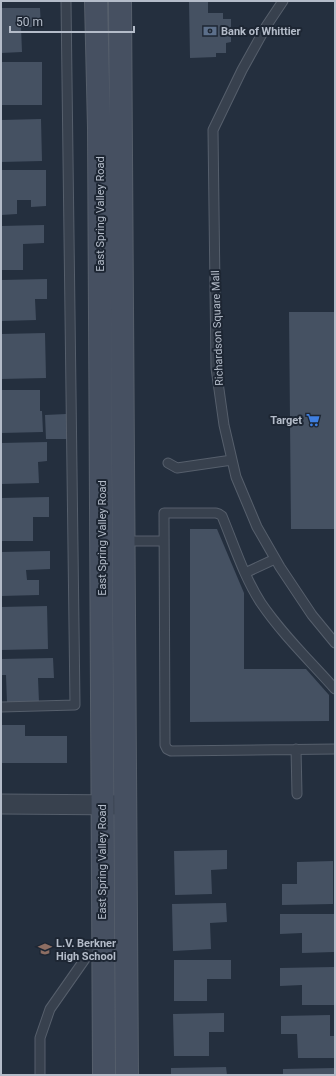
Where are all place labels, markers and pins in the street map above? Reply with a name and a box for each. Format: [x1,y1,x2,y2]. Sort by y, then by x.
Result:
bank icon: Bank of Whittier [202,23,218,39]
place label: Bank of Whittier [221,25,301,38]
supermarket icon: Target [305,412,321,428]
place label: Target [270,414,302,427]
place label: L.V. Berkner High School [56,937,116,963]
school or university icon: L.V. Berkner High School [37,941,53,957]

